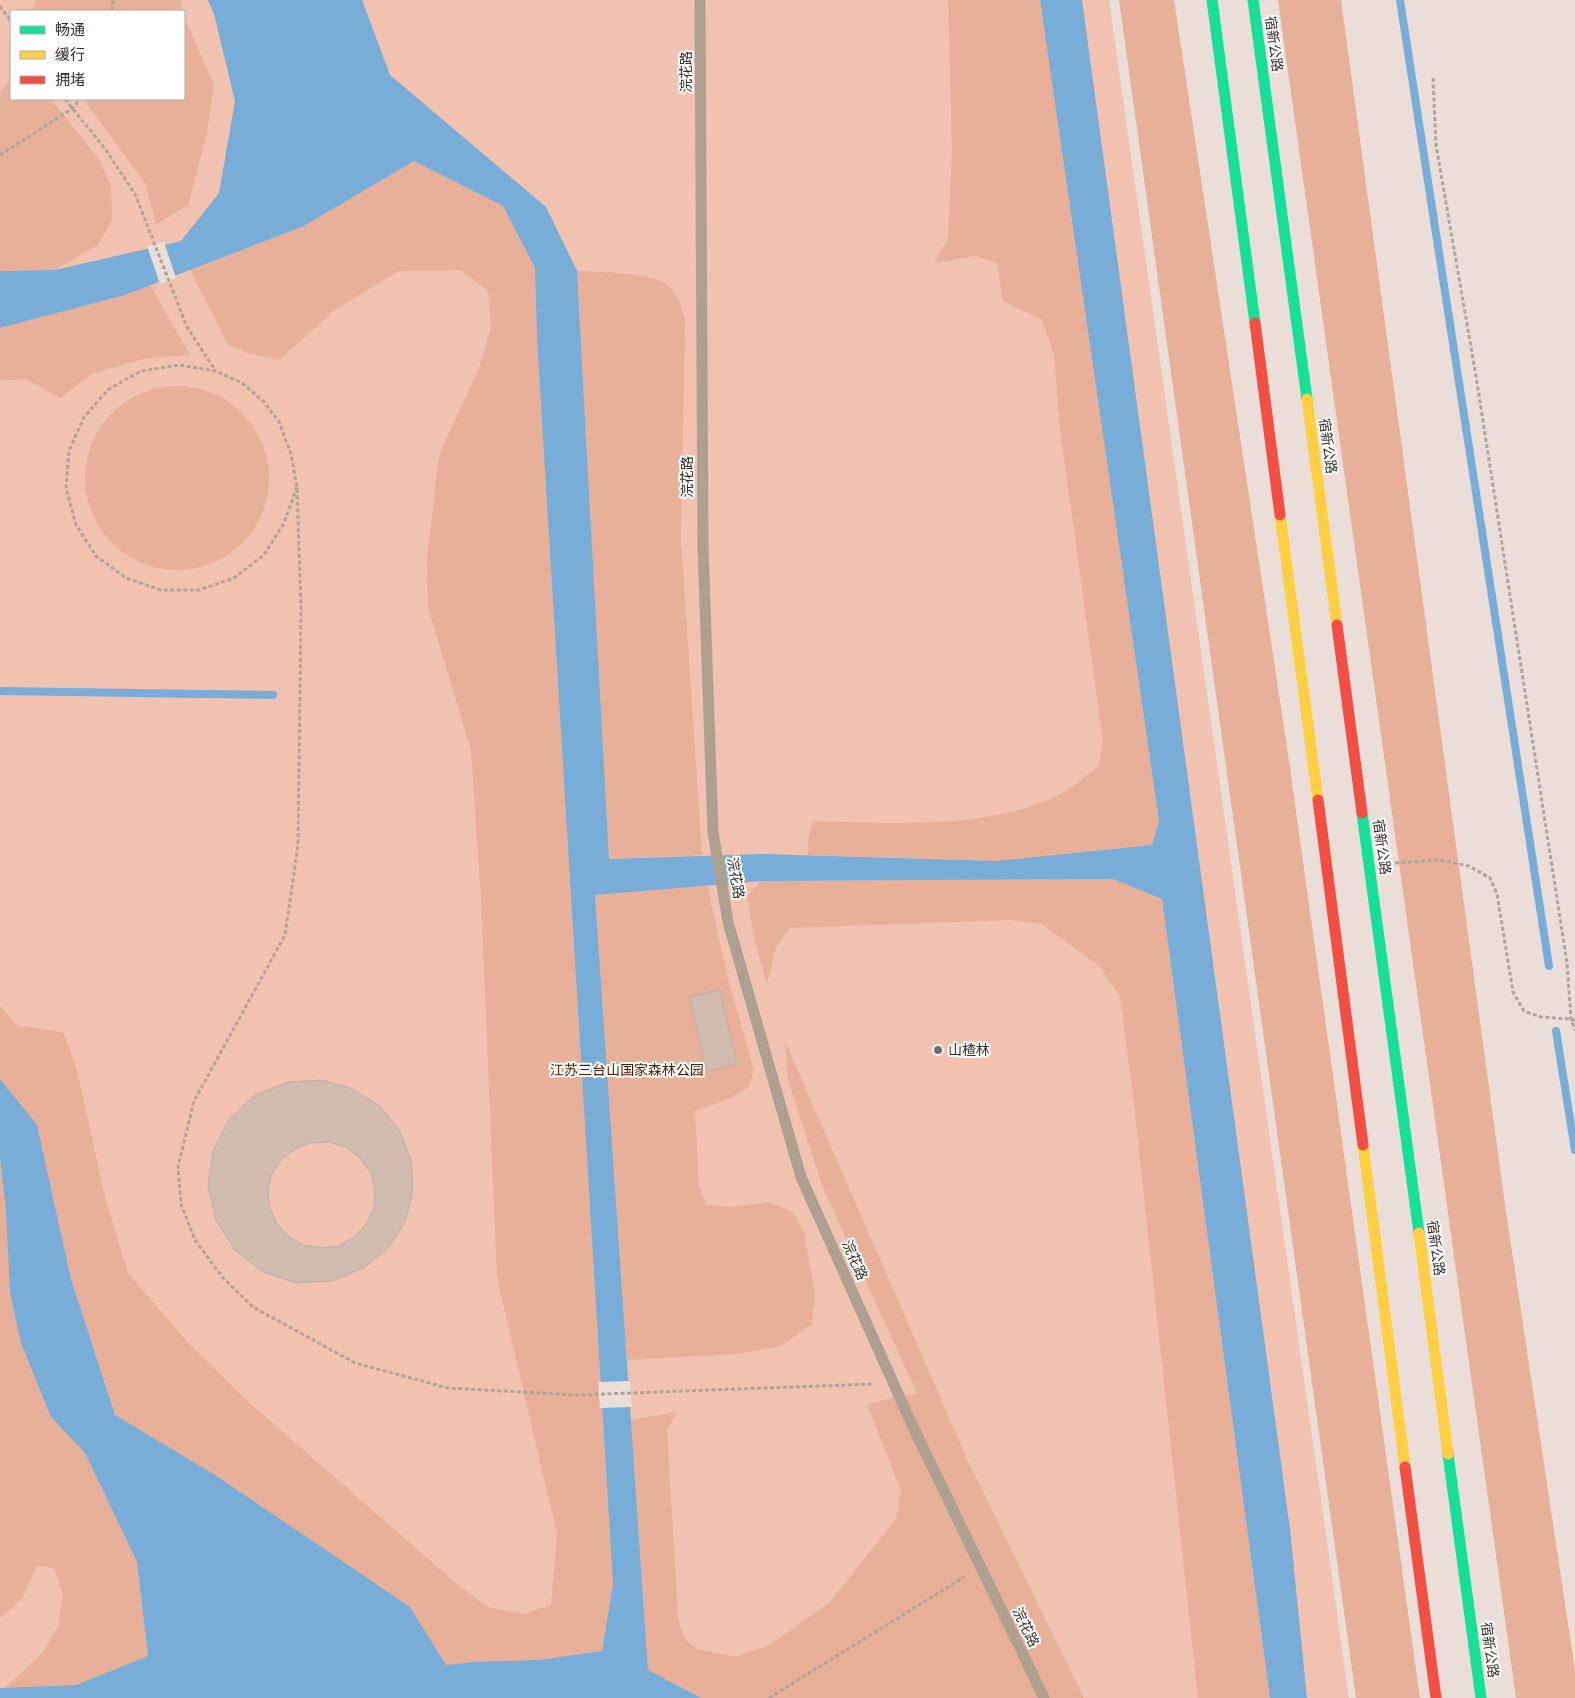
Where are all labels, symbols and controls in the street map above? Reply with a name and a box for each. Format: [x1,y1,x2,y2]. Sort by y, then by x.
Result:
legend [10,10,185,100]
street label: 宿新公路 [1260,15,1287,73]
text: 畅通 [55,20,85,40]
text: 缓行 [55,45,85,65]
street label: 浣花路 [677,51,696,93]
text: 拥堵 [55,70,85,90]
street label: 宿新公路 [1314,417,1341,475]
street label: 浣花路 [678,456,697,498]
street label: 宿新公路 [1368,818,1395,876]
street label: 浣花路 [723,856,749,900]
place label: 山楂林 [948,1041,990,1060]
marker: 山楂林 [932,1044,944,1056]
park label: 江苏三台山国家森林公园 [550,1061,704,1080]
street label: 宿新公路 [1422,1219,1449,1277]
street label: 浣花路 [837,1237,872,1283]
street label: 浣花路 [1008,1604,1043,1650]
street label: 宿新公路 [1476,1621,1503,1679]

